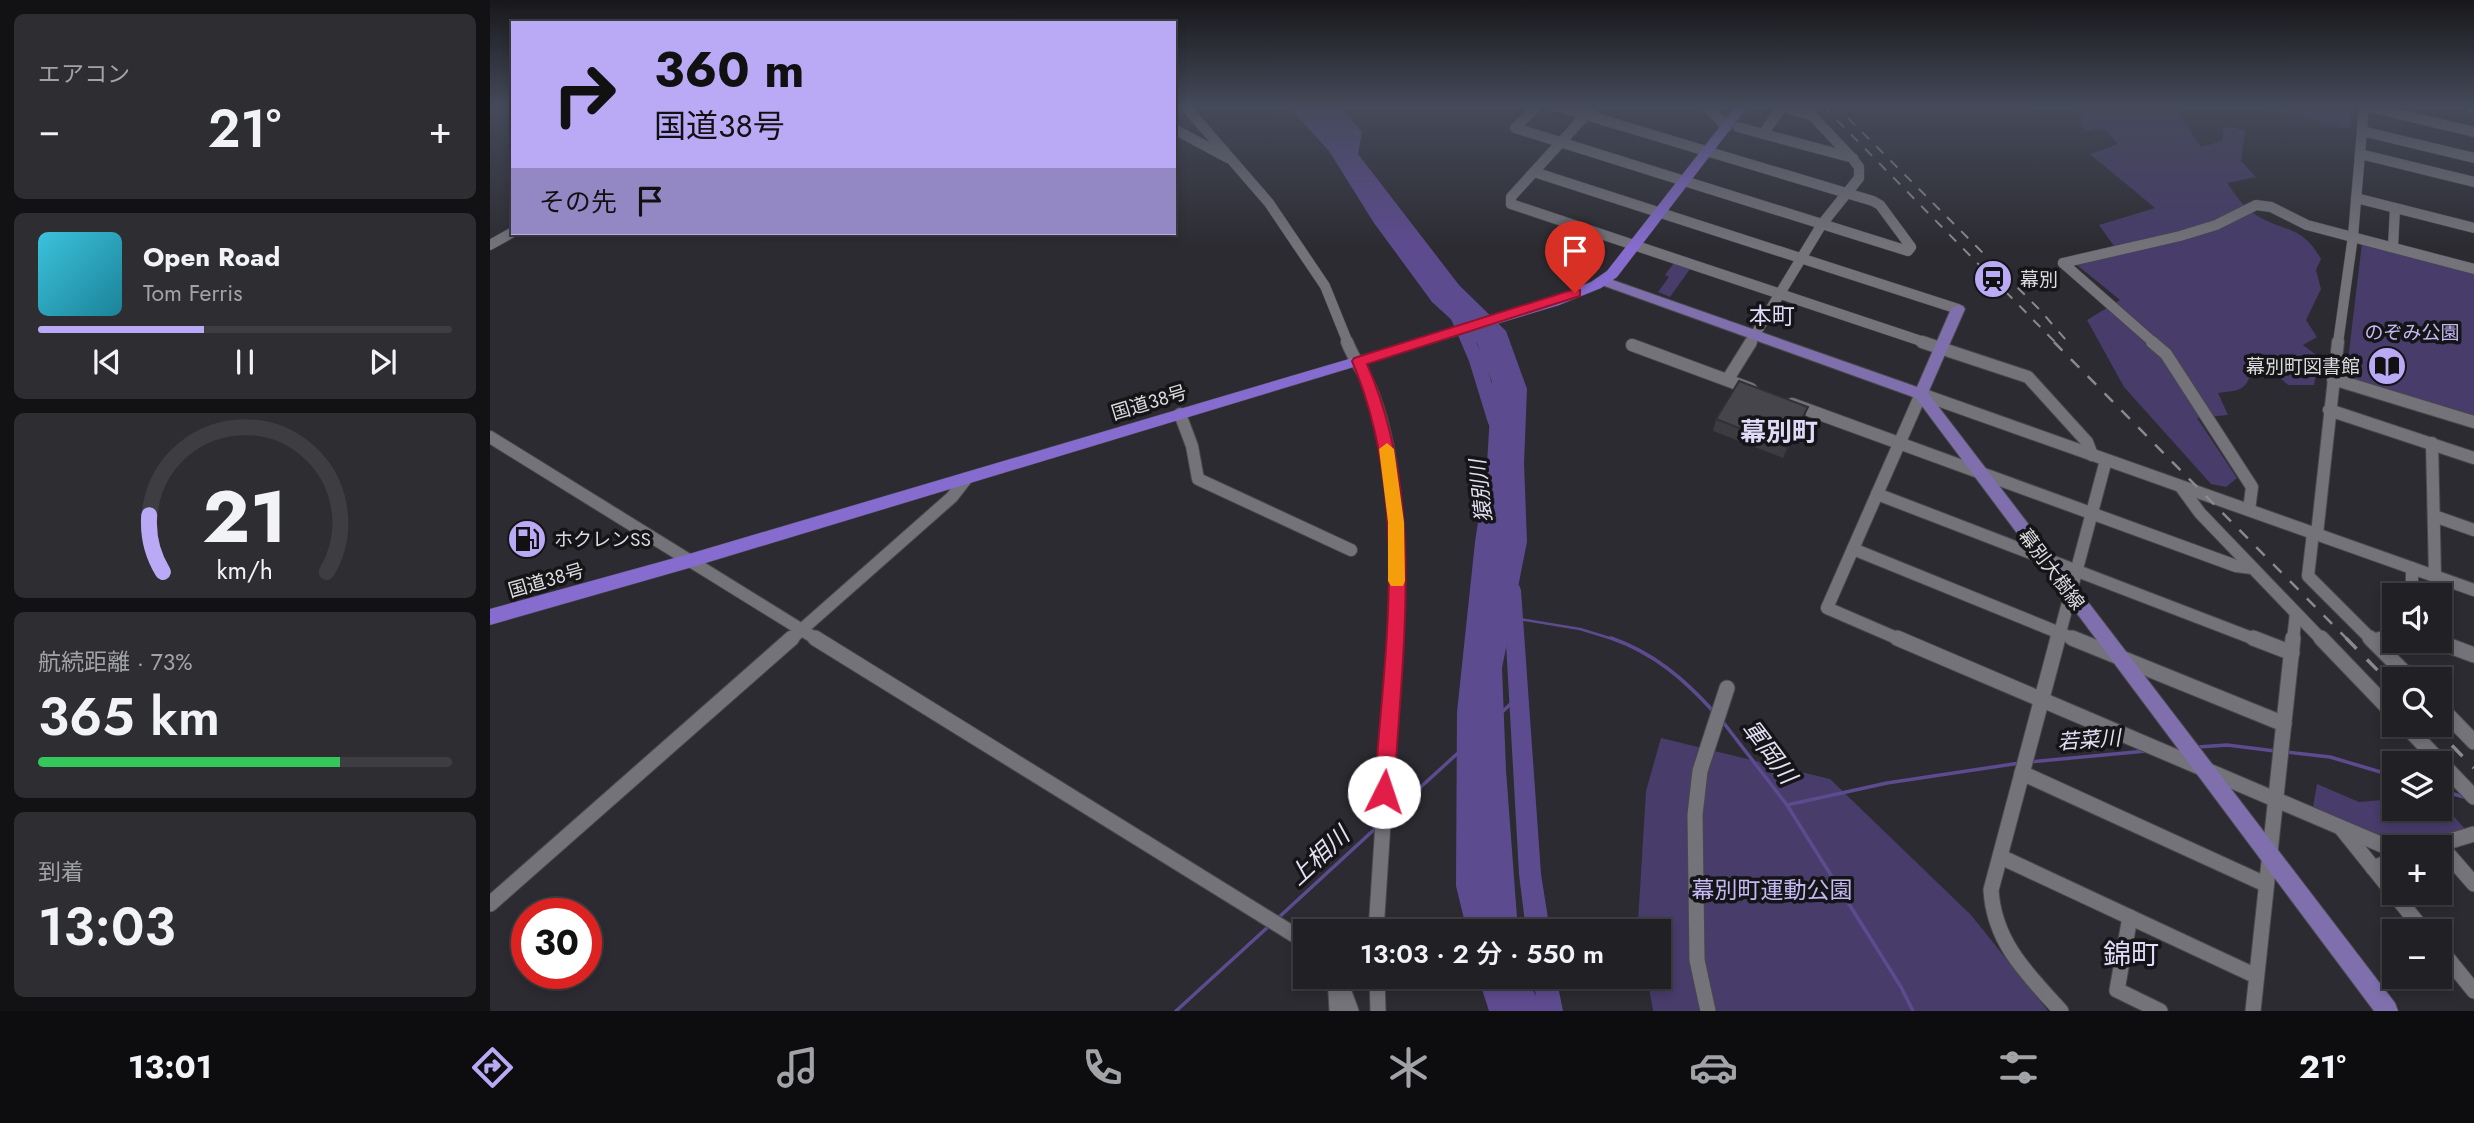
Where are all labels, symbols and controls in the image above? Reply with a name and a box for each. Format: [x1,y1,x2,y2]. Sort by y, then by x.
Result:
text: 360 m [654,35,805,105]
icon: right [539,49,630,140]
text: エアコン [38,57,130,91]
text: 21° [208,91,281,167]
text: − [38,102,60,157]
text: + [429,102,452,157]
text: 国道38号 [654,103,785,149]
icon: arrive [631,182,669,220]
text: その先 [539,183,617,221]
pin [1545,221,1605,293]
icon: arrive [1556,232,1594,270]
text: Open Road [143,238,280,276]
station icon: 幕別 [1972,258,2014,300]
place label: 幕別 [2020,266,2058,293]
text: Tom Ferris [143,276,242,310]
district label: 本町 [1749,299,1795,333]
park label: のぞみ公園 [2364,319,2460,346]
icon: previous [88,343,126,381]
icon: pause [226,343,264,381]
icon: next [364,343,402,381]
library icon: 幕別町図書館 [2366,345,2408,387]
place label: 幕別町図書館 [2246,353,2360,380]
street label: 国道38号 [1108,378,1190,427]
district label: 幕別町 [1740,413,1818,451]
water label: 猿別川 [1463,456,1499,524]
text: 21 [203,464,287,569]
fuel station icon: ホクレンSS [506,518,548,560]
street label: 幕別大樹線 [2012,523,2091,615]
place label: ホクレンSS [554,526,651,553]
text: km/h [217,551,273,587]
street label: 国道38号 [505,557,587,604]
map controls [2382,583,2452,989]
button: sound [2382,583,2452,653]
text: 航続距離 · 73% [38,645,193,679]
button: search [2382,667,2452,737]
text: 365 km [38,679,220,755]
water label: 軍岡川 [1734,712,1807,793]
water label: 若菜川 [2057,723,2123,757]
button: layers [2382,751,2452,821]
position arrow [1347,755,1421,829]
water label: 上相川 [1280,816,1359,893]
button: + [2382,835,2452,905]
text: 到着 [38,855,84,889]
park label: 幕別町運動公園 [1692,873,1853,907]
text: 13:03 [38,889,175,965]
speed limit sign: 30 [511,898,602,989]
button: − [2382,919,2452,989]
district label: 錦町 [2103,934,2159,975]
text: 13:03 · 2 分 · 550 m [1360,935,1604,973]
icon: directions [468,1043,517,1092]
icon: music [773,1043,822,1092]
icon: phone [1078,1043,1127,1092]
icon: climate [1384,1043,1433,1092]
icon: car [1689,1043,1738,1092]
icon: filters [1994,1043,2043,1092]
text: 13:01 [128,1044,212,1090]
text: 21° [2299,1044,2346,1090]

